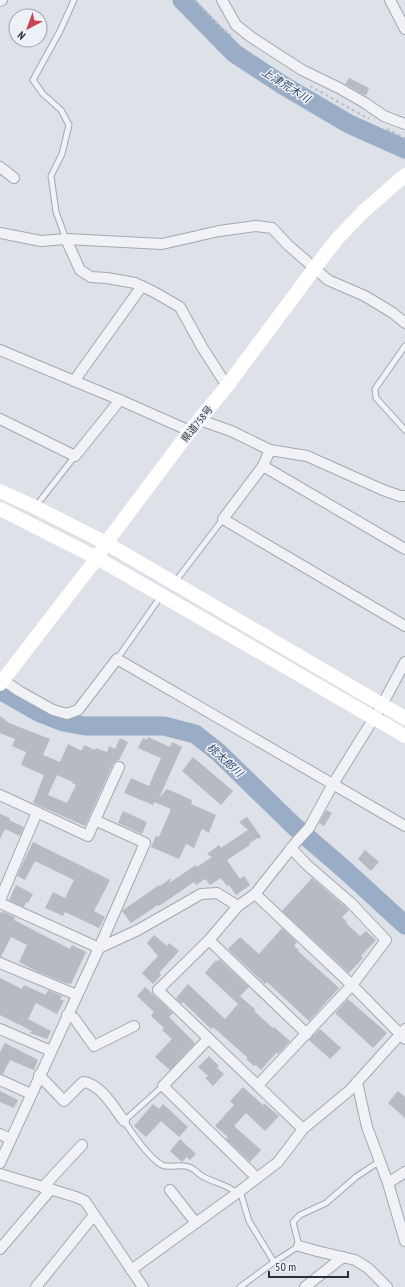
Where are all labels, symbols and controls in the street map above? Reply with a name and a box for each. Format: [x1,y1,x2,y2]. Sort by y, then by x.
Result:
north arrow [8,8,48,48]
text: N [15,28,28,43]
water label: 上津荒木川 [259,64,314,106]
street label: 県道758号 [178,403,216,445]
water label: 桃太郎川 [204,740,247,781]
scale bar [269,1253,348,1279]
text: 50 m [275,1259,296,1274]

